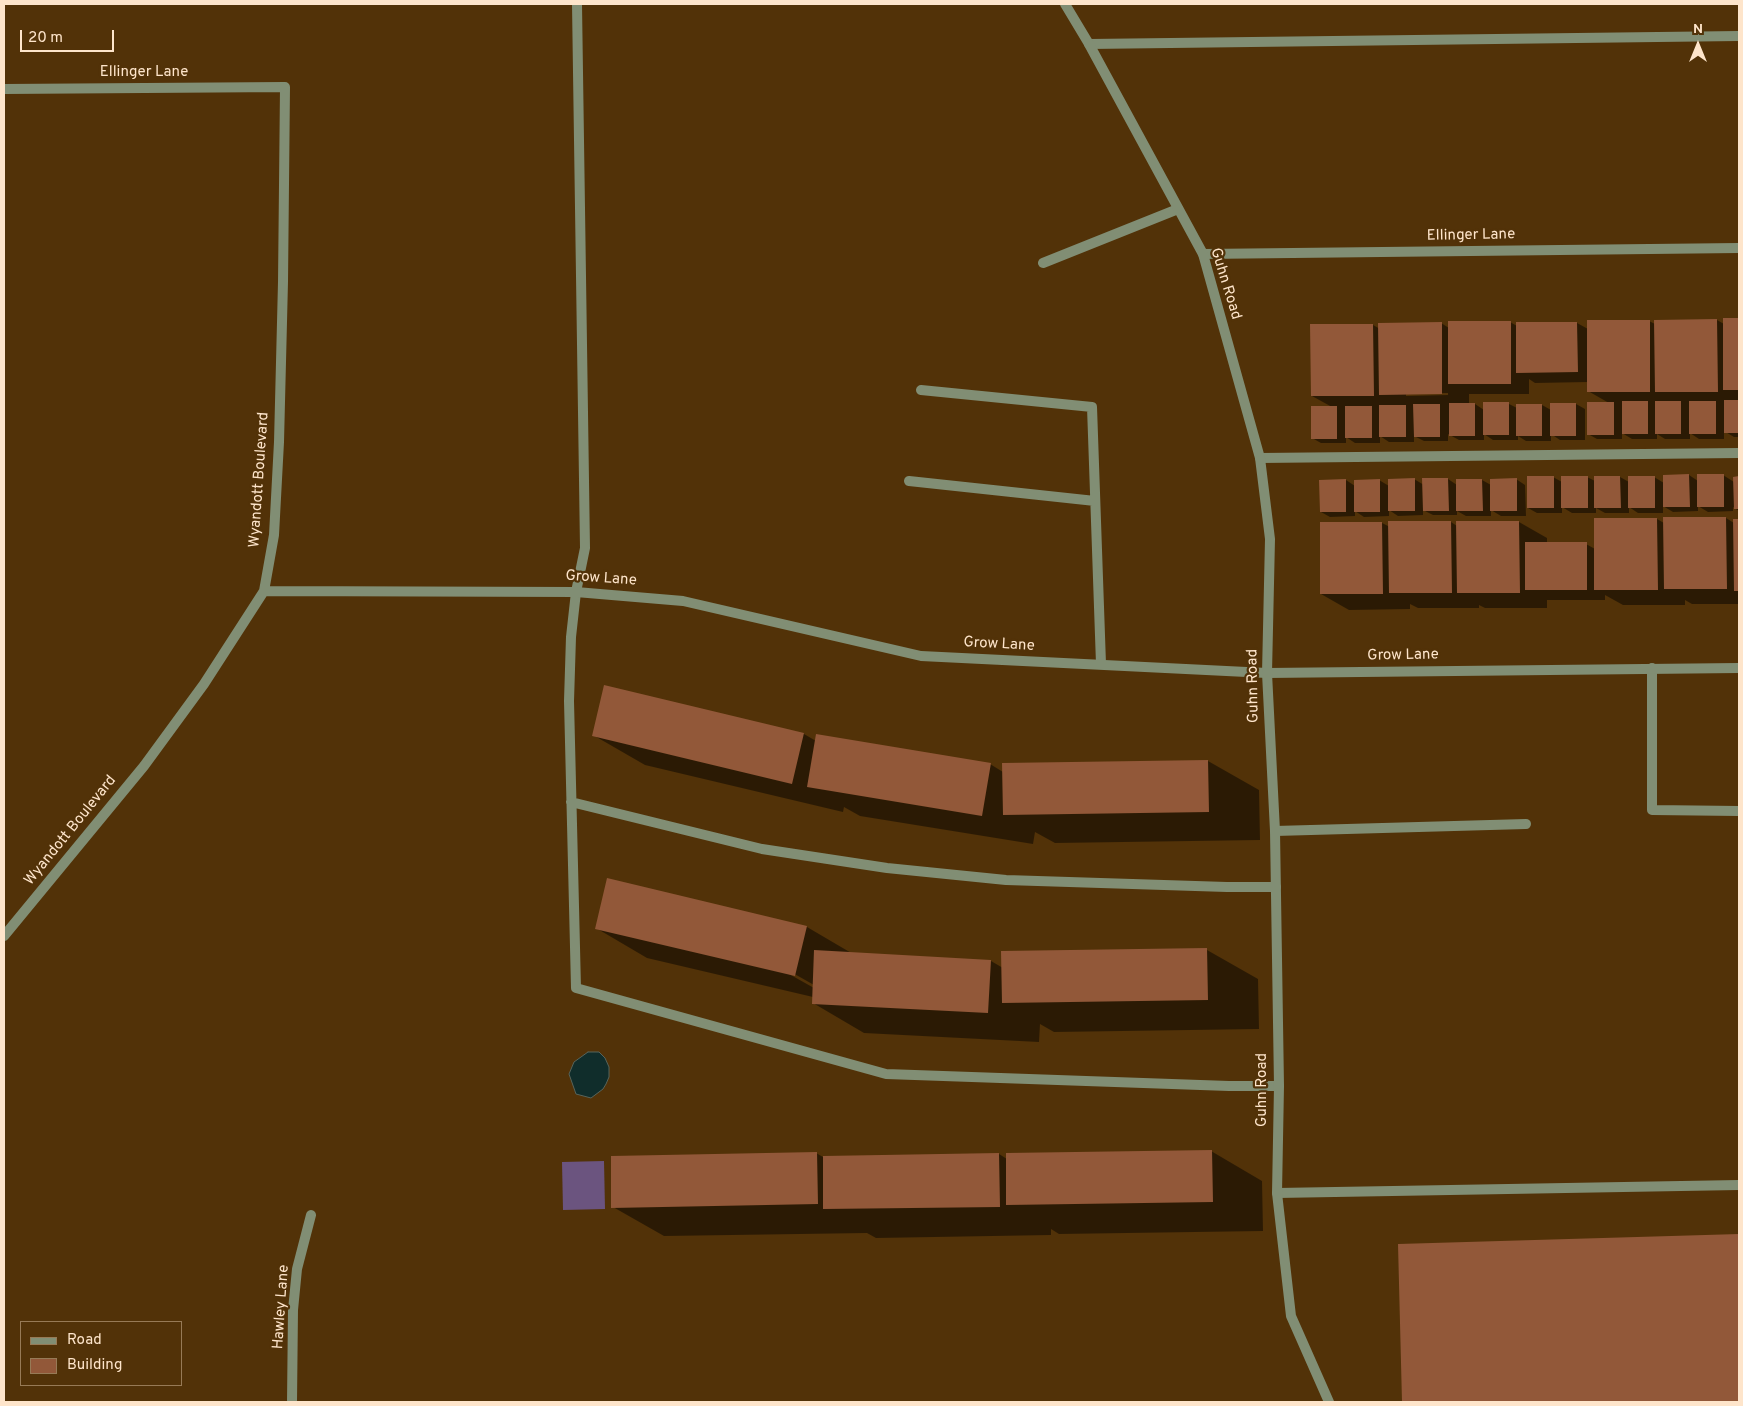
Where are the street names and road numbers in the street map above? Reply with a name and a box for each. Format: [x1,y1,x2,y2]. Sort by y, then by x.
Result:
street label: Ellinger Lane [100,64,188,82]
street label: Ellinger Lane [1427,226,1515,246]
street label: Guhn Road [1206,246,1244,322]
street label: Wyandott Boulevard [246,412,274,548]
street label: Grow Lane [565,568,637,590]
street label: Grow Lane [963,634,1035,656]
street label: Grow Lane [1367,646,1439,666]
street label: Guhn Road [1244,649,1264,723]
street label: Wyandott Boulevard [21,772,121,890]
street label: Guhn Road [1254,1053,1272,1127]
street label: Hawley Lane [270,1264,294,1350]

